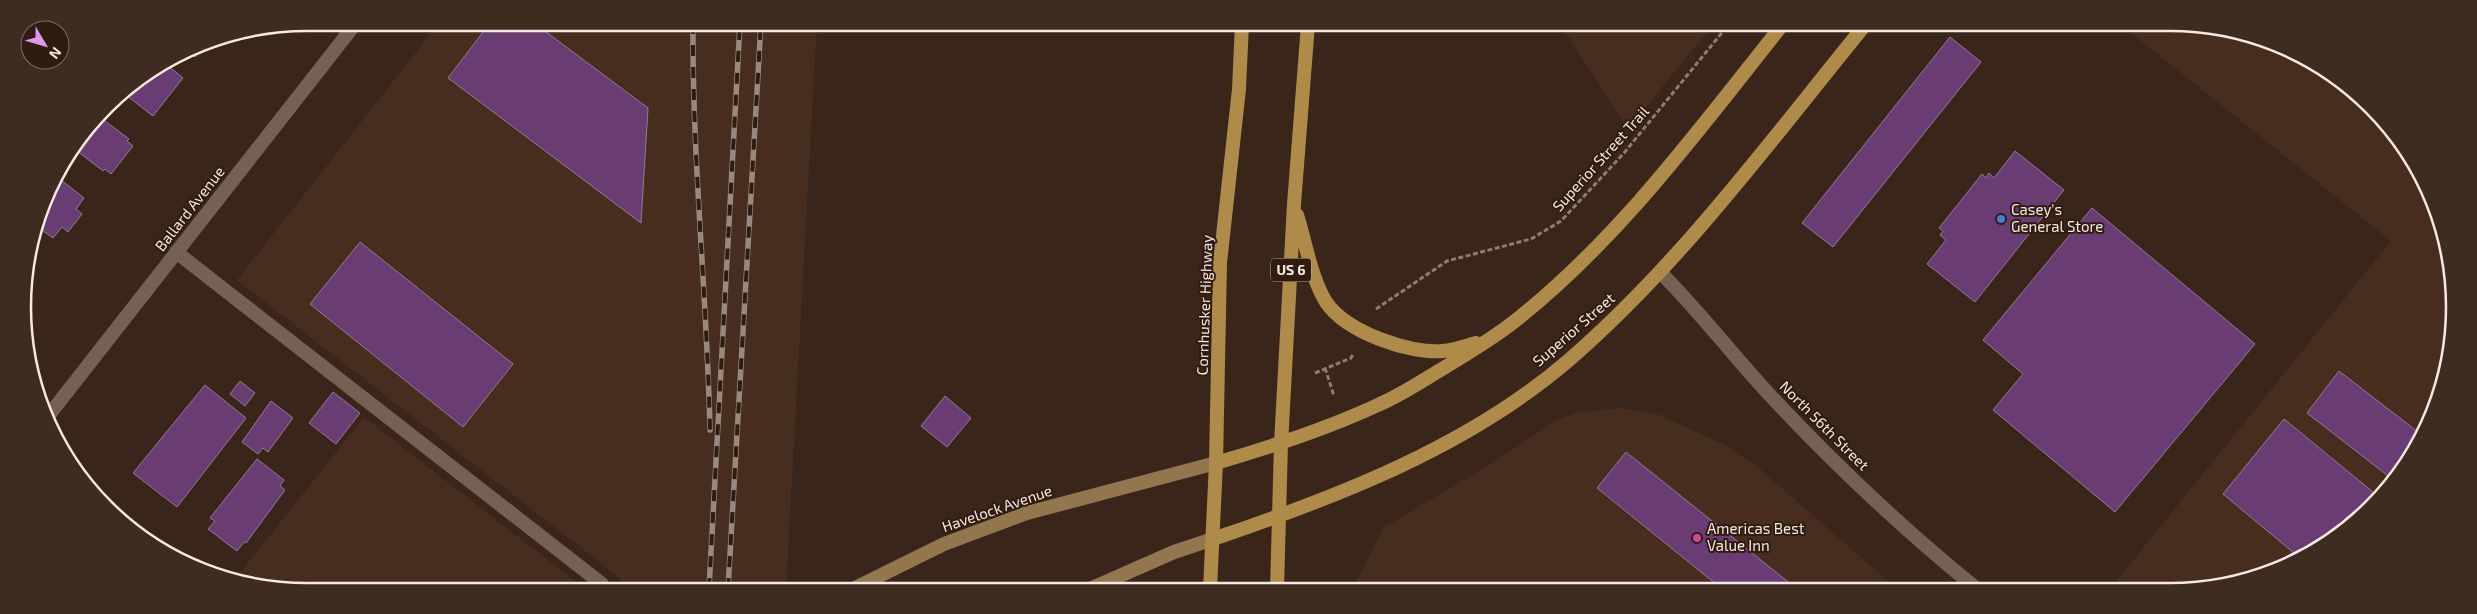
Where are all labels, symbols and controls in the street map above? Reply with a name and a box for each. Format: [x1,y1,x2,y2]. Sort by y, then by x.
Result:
north arrow [20,20,70,70]
text: N [46,44,65,63]
street label: Superior Street Trail [1548,102,1653,215]
street label: Ballard Avenue [151,162,228,254]
place label: Casey's General Store [2011,200,2103,235]
marker: Casey's General Store [1995,213,2007,225]
street label: Cornhusker Highway [1193,234,1215,375]
road number: US 6 [1271,258,1311,282]
street label: Superior Street [1529,289,1618,370]
street label: North 56th Street [1776,377,1873,474]
street label: Havelock Avenue [939,481,1054,535]
place label: Americas Best Value Inn [1707,519,1805,554]
marker: Americas Best Value Inn [1691,532,1703,544]

